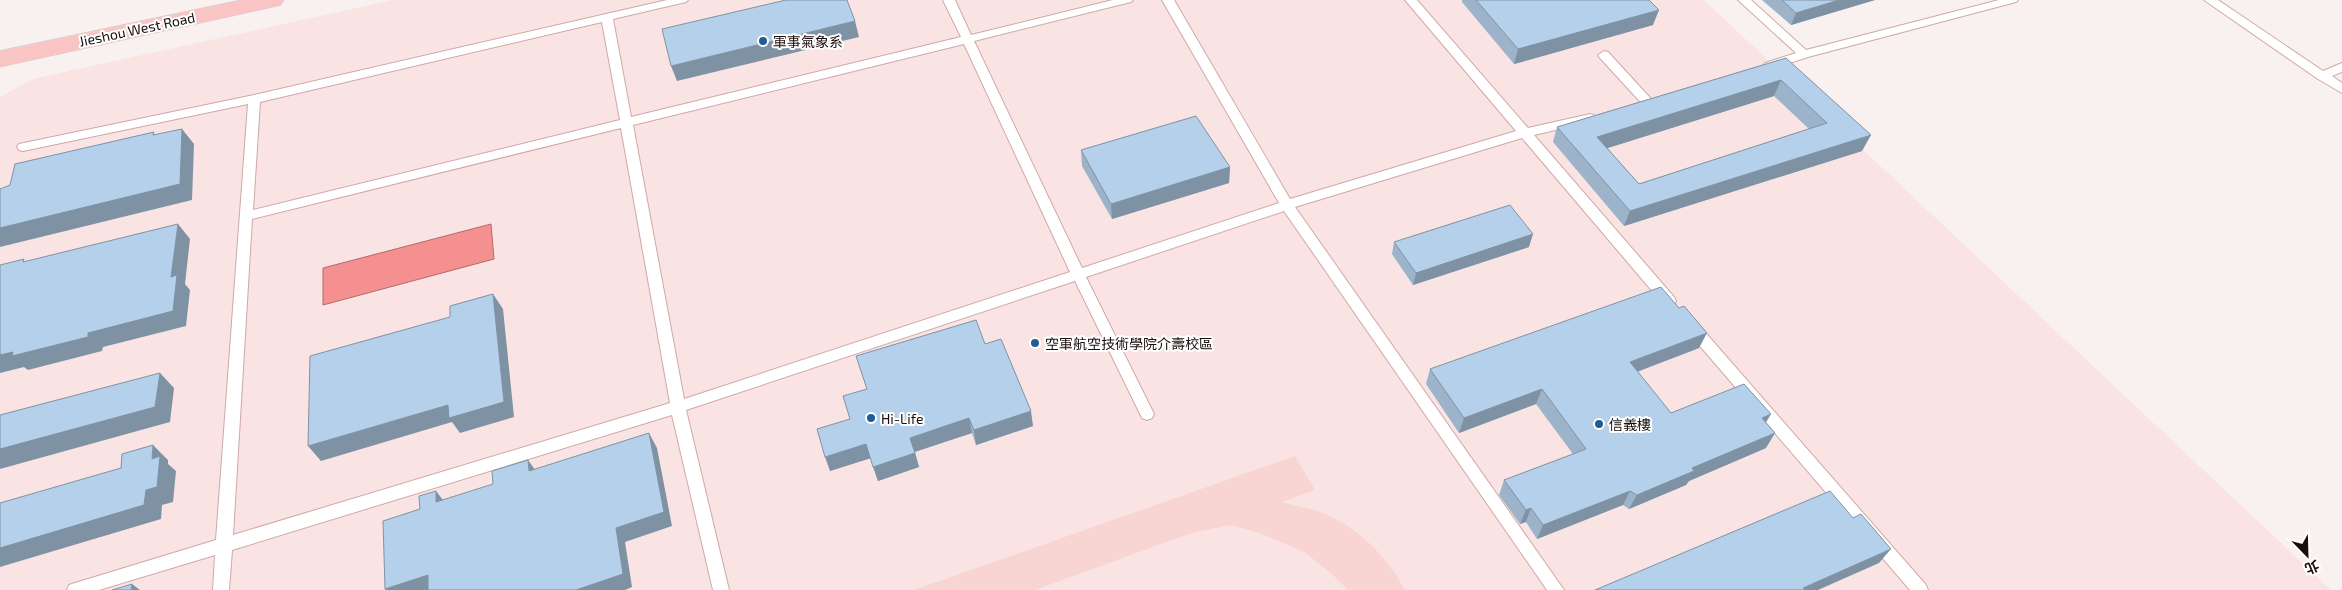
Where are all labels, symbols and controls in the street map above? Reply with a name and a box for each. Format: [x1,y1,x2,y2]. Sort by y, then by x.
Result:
street label: Jieshou West Road [77,8,197,50]
place label: 軍事氣象系 [773,33,843,50]
marker: 軍事氣象系 [757,35,769,47]
place label: 空軍航空技術學院介壽校區 [1045,335,1213,352]
marker: 空軍航空技術學院介壽校區 [1029,337,1041,349]
place label: Hi-Life [881,410,924,427]
marker: Hi-Life [865,412,877,424]
place label: 信義樓 [1609,416,1651,433]
marker: 信義樓 [1593,418,1605,430]
north arrow [2282,530,2332,580]
text: 北 [2303,557,2322,578]

